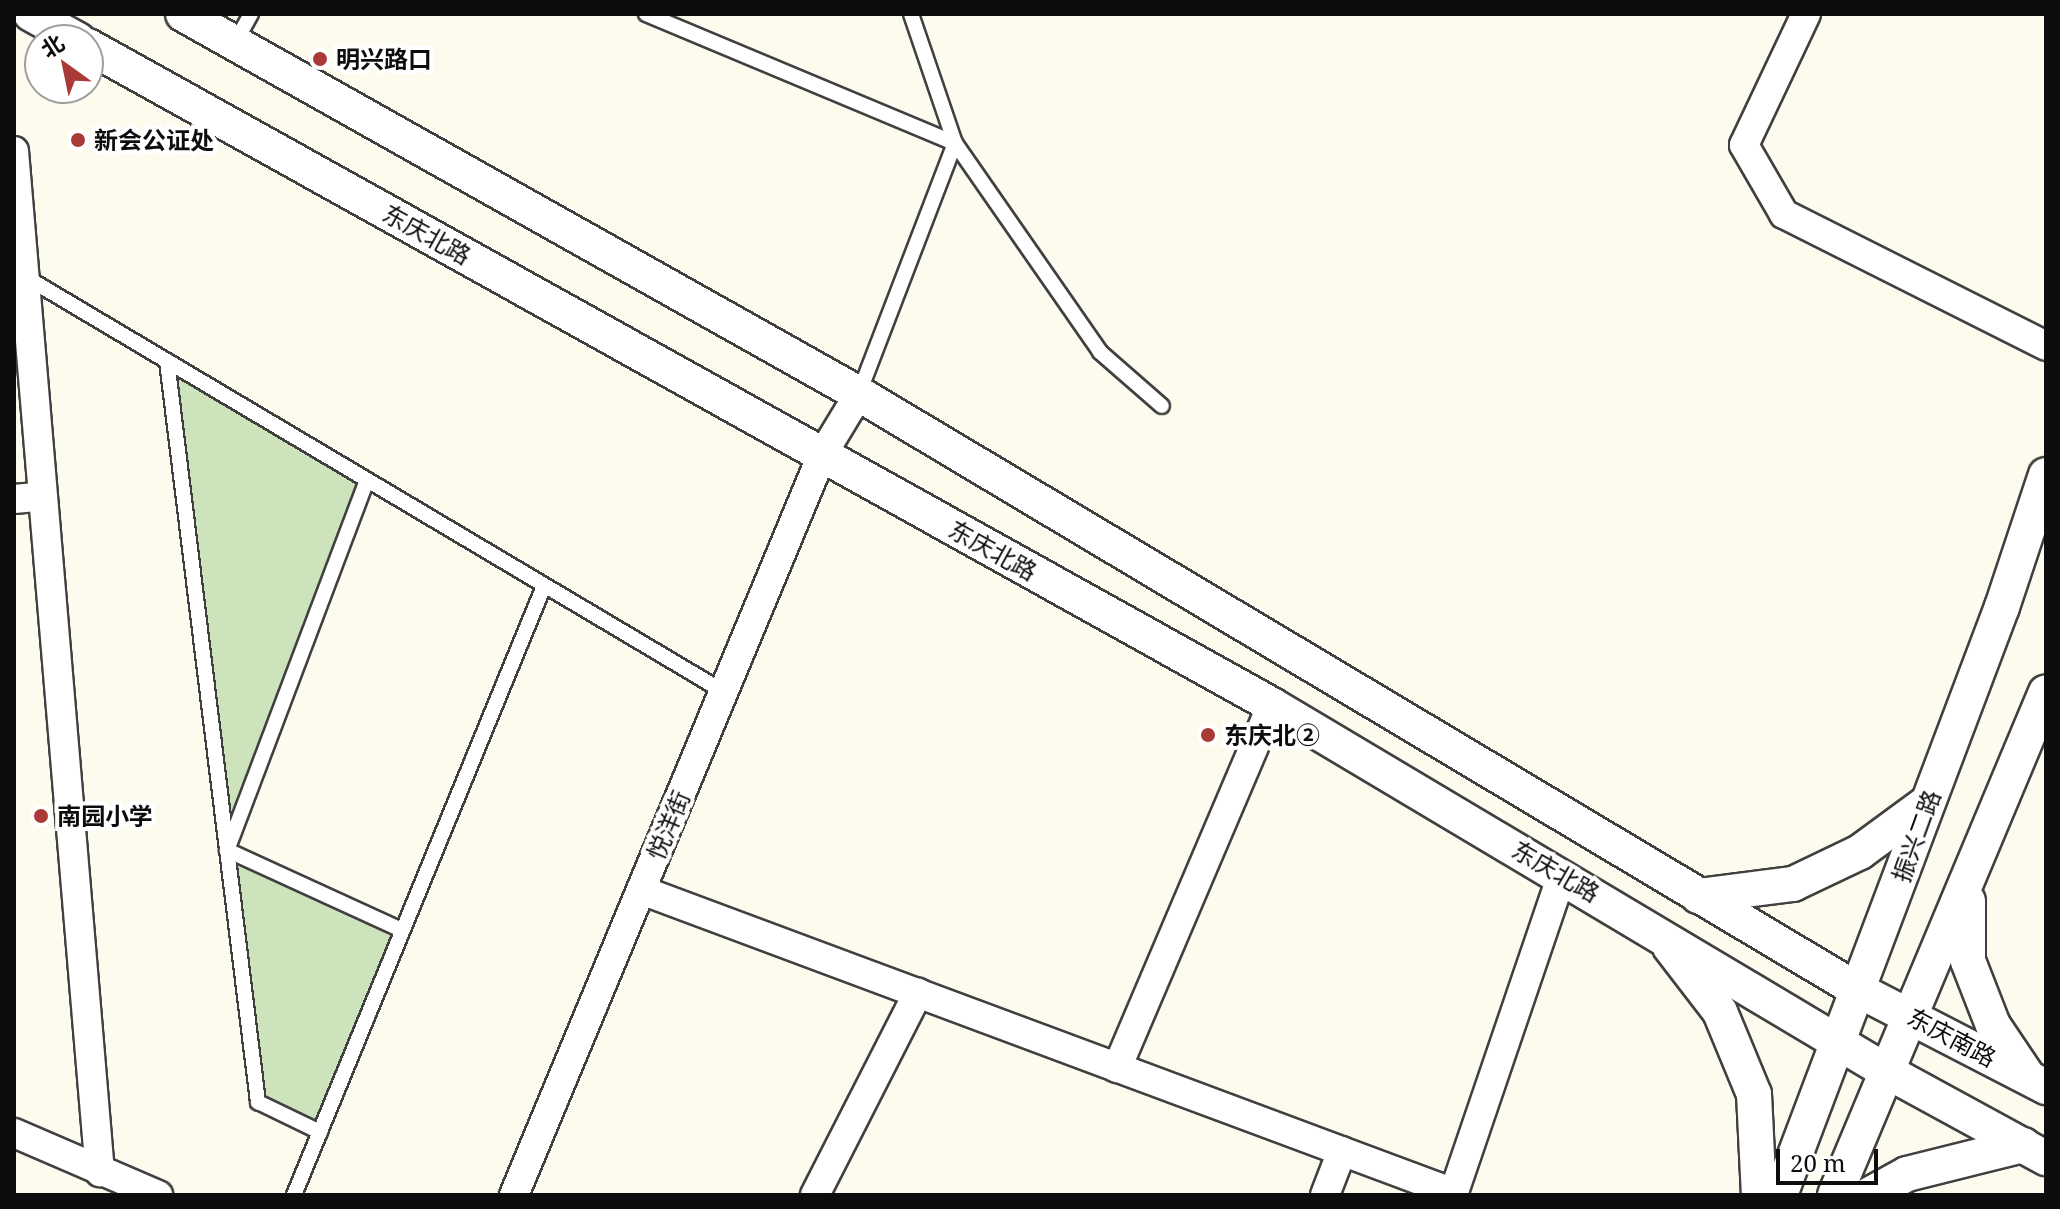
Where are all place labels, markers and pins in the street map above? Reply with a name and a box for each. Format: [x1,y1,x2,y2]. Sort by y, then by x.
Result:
place label: 明兴路口 [336,45,432,73]
marker: 明兴路口 [311,50,329,68]
place label: 新会公证处 [94,126,214,154]
marker: 新会公证处 [69,131,87,149]
place label: 东庆北② [1224,721,1320,749]
marker: 东庆北② [1199,726,1217,744]
place label: 南园小学 [57,802,153,830]
marker: 南园小学 [32,807,50,825]

